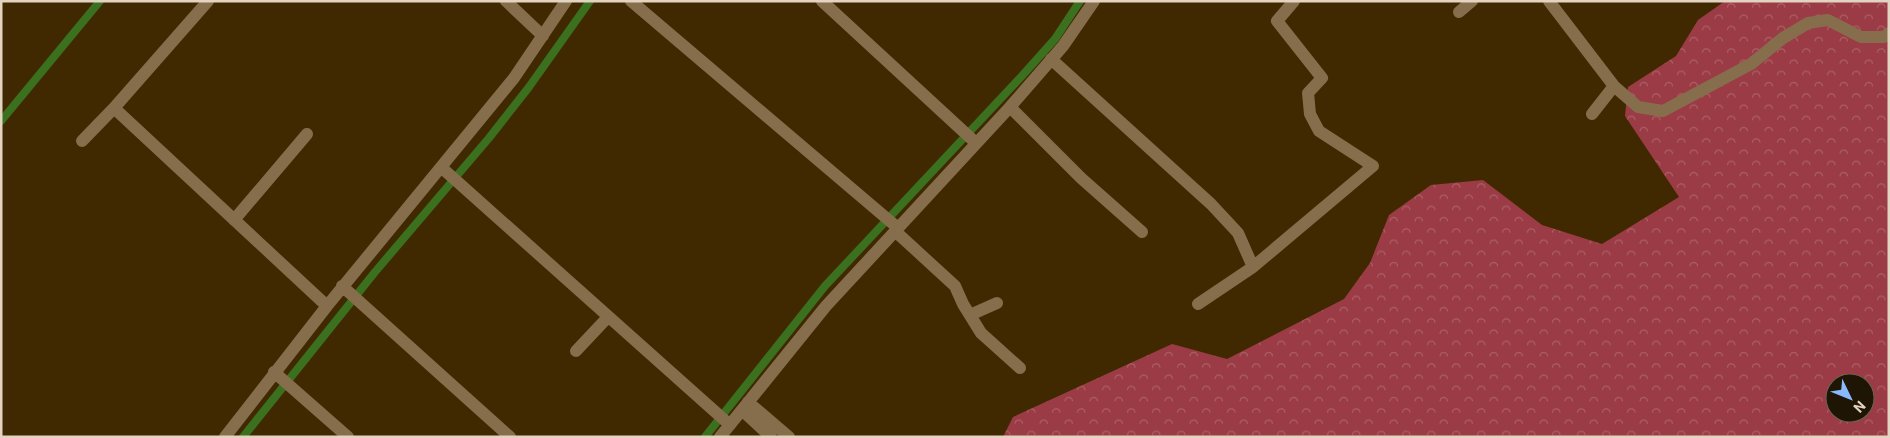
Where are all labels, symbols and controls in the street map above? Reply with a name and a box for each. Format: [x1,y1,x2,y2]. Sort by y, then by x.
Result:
north arrow [1825,373,1875,423]
text: N [1850,398,1869,416]

